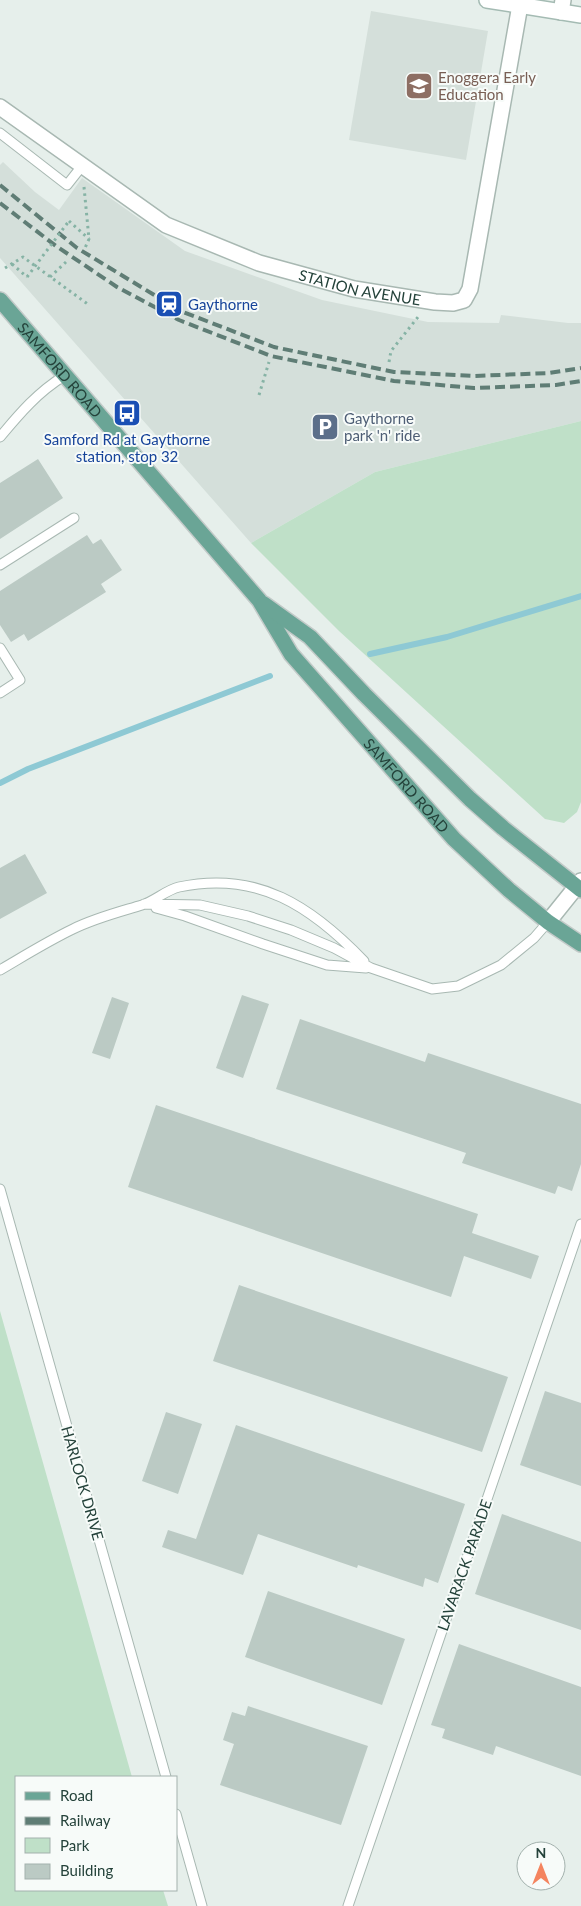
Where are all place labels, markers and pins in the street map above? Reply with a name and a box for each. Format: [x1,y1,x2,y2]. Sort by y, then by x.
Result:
place label: Enoggera Early Education [438,68,536,103]
school or university icon: Enoggera Early Education [404,71,434,101]
station icon: Gaythorne [154,289,184,319]
place label: Gaythorne [188,295,258,313]
bus stop icon: Samford Rd at Gaythorne station, stop 32 [112,398,142,428]
place label: Gaythorne park 'n' ride [344,409,420,444]
parking icon: Gaythorne park 'n' ride [310,412,340,442]
place label: Samford Rd at Gaythorne station, stop 32 [44,430,210,465]

